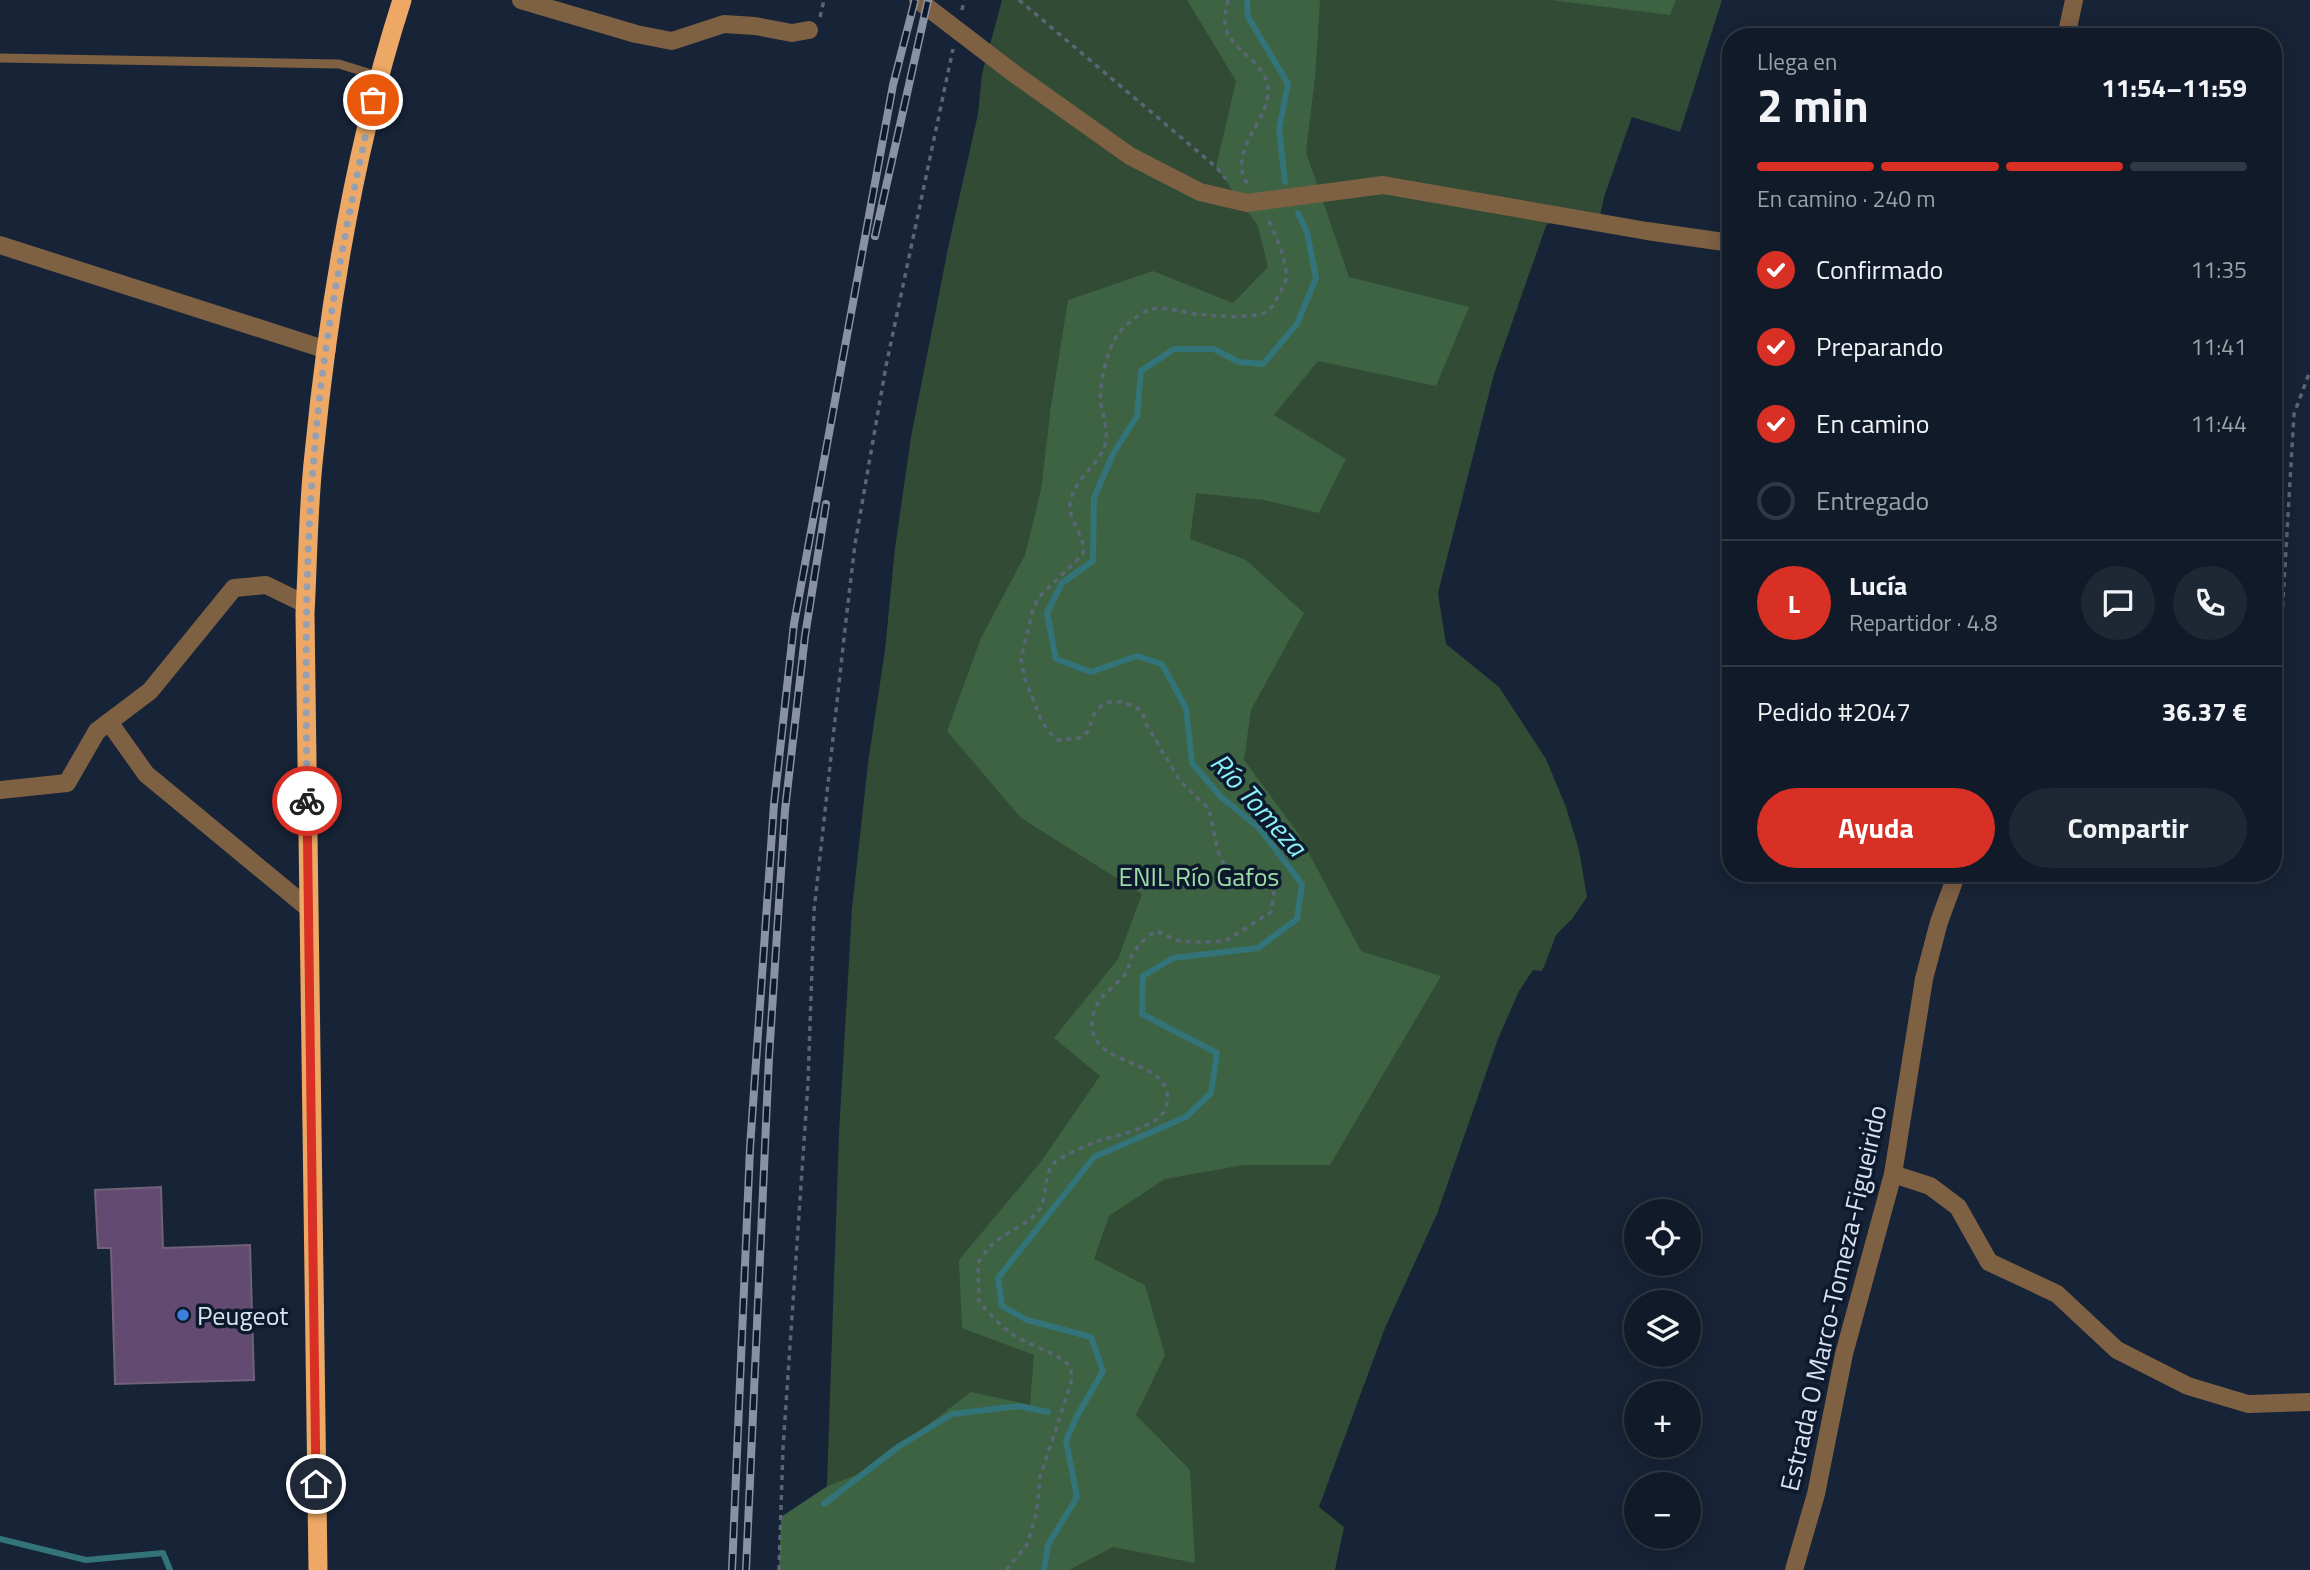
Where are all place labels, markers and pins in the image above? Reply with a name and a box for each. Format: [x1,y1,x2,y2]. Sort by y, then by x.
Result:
pin [343,70,403,130]
place label: Peugeot [197,1296,289,1335]
marker: Peugeot [175,1307,191,1323]
pin [286,1454,346,1514]

